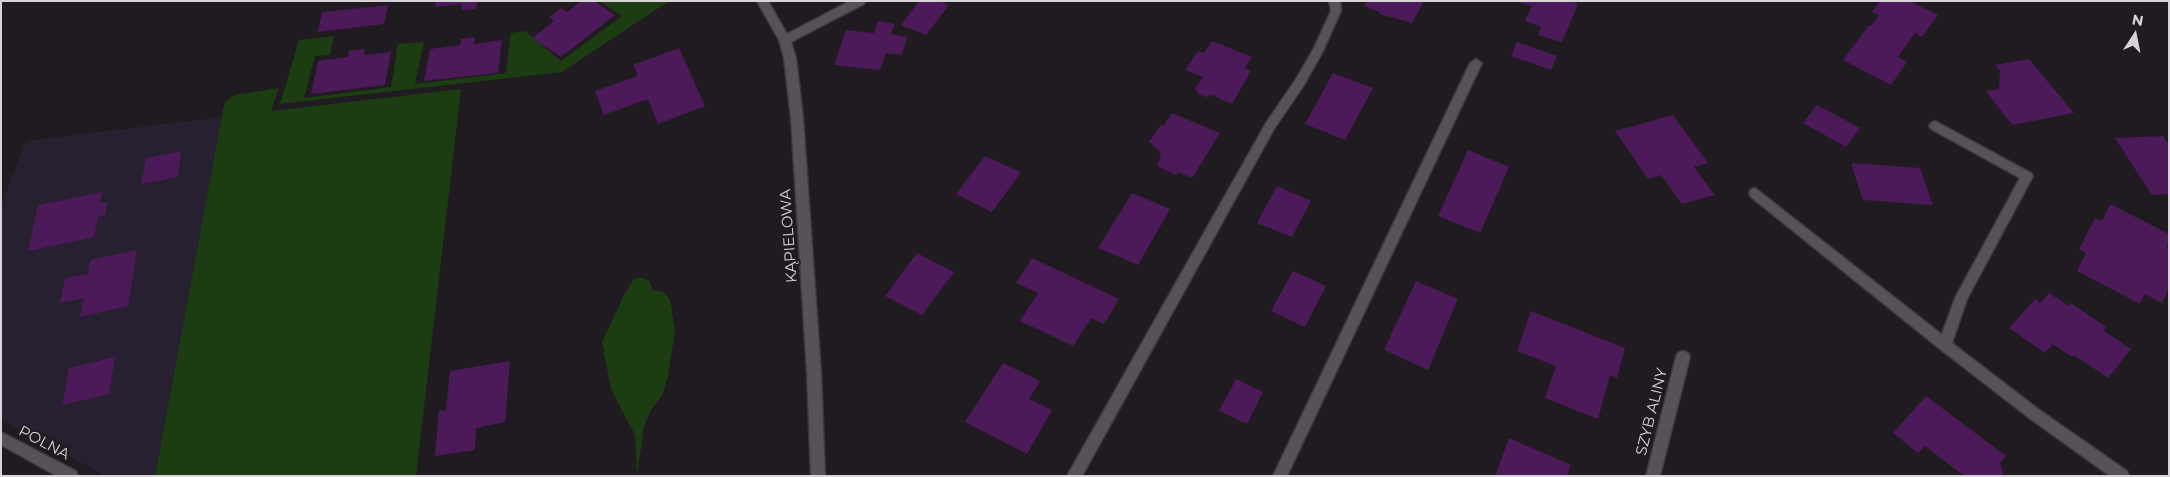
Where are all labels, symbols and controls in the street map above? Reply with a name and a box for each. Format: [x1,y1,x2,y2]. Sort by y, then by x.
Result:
north arrow [2110,10,2160,60]
text: N [2131,10,2145,30]
street label: KĄPIELOWA [777,189,801,283]
street label: SZYB ALINY [1632,367,1672,457]
street label: POLNA [15,422,73,464]

